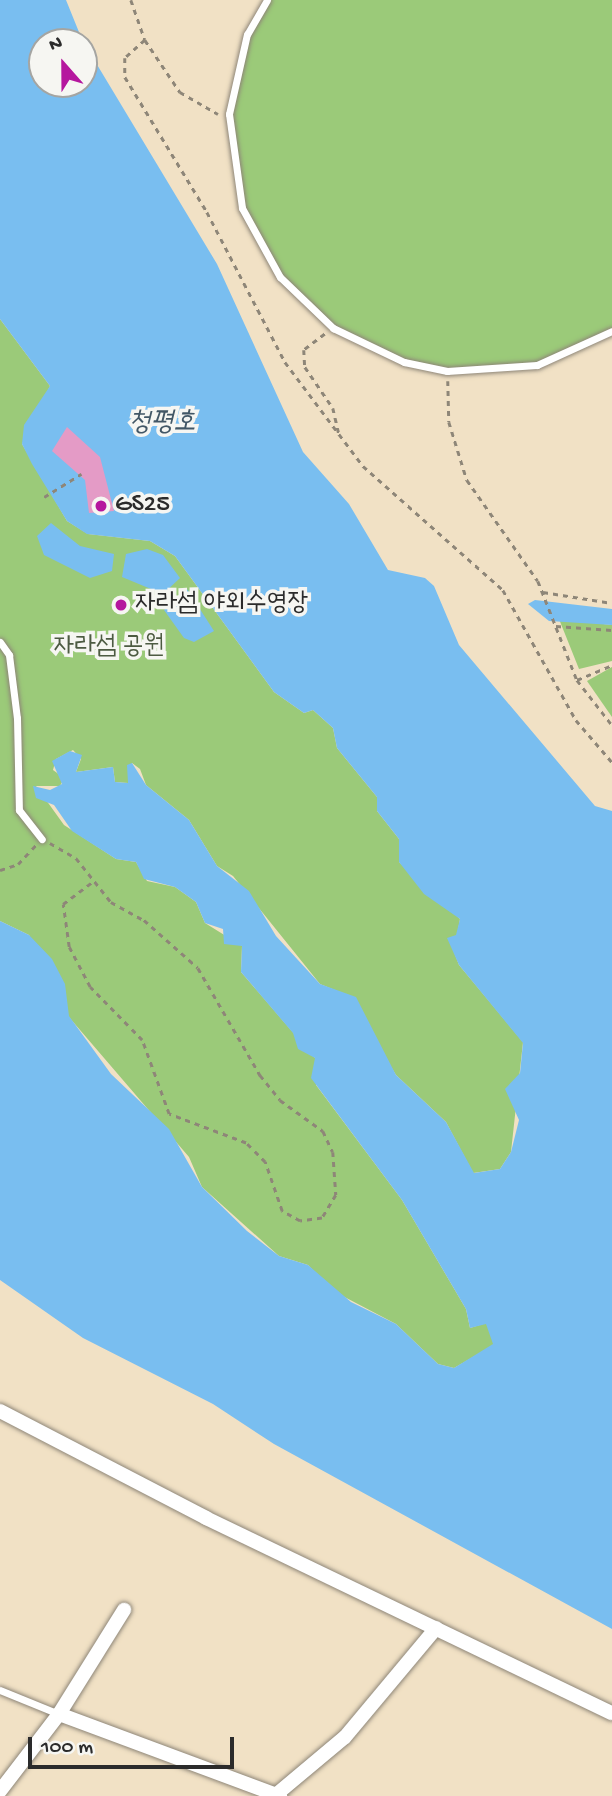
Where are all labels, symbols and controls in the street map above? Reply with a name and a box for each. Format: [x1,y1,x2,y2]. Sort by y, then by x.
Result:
north arrow [28,28,98,98]
text: N [46,32,66,58]
water label: 청평호 [128,407,196,441]
place label: GS25 [115,490,170,522]
marker: GS25 [93,498,109,514]
place label: 자라섬 야외수영장 [135,589,309,621]
marker: 자라섬 야외수영장 [113,597,129,613]
park label: 자라섬 공원 [54,632,164,664]
scale bar [32,1722,238,1766]
text: 100 m [41,1736,93,1761]

